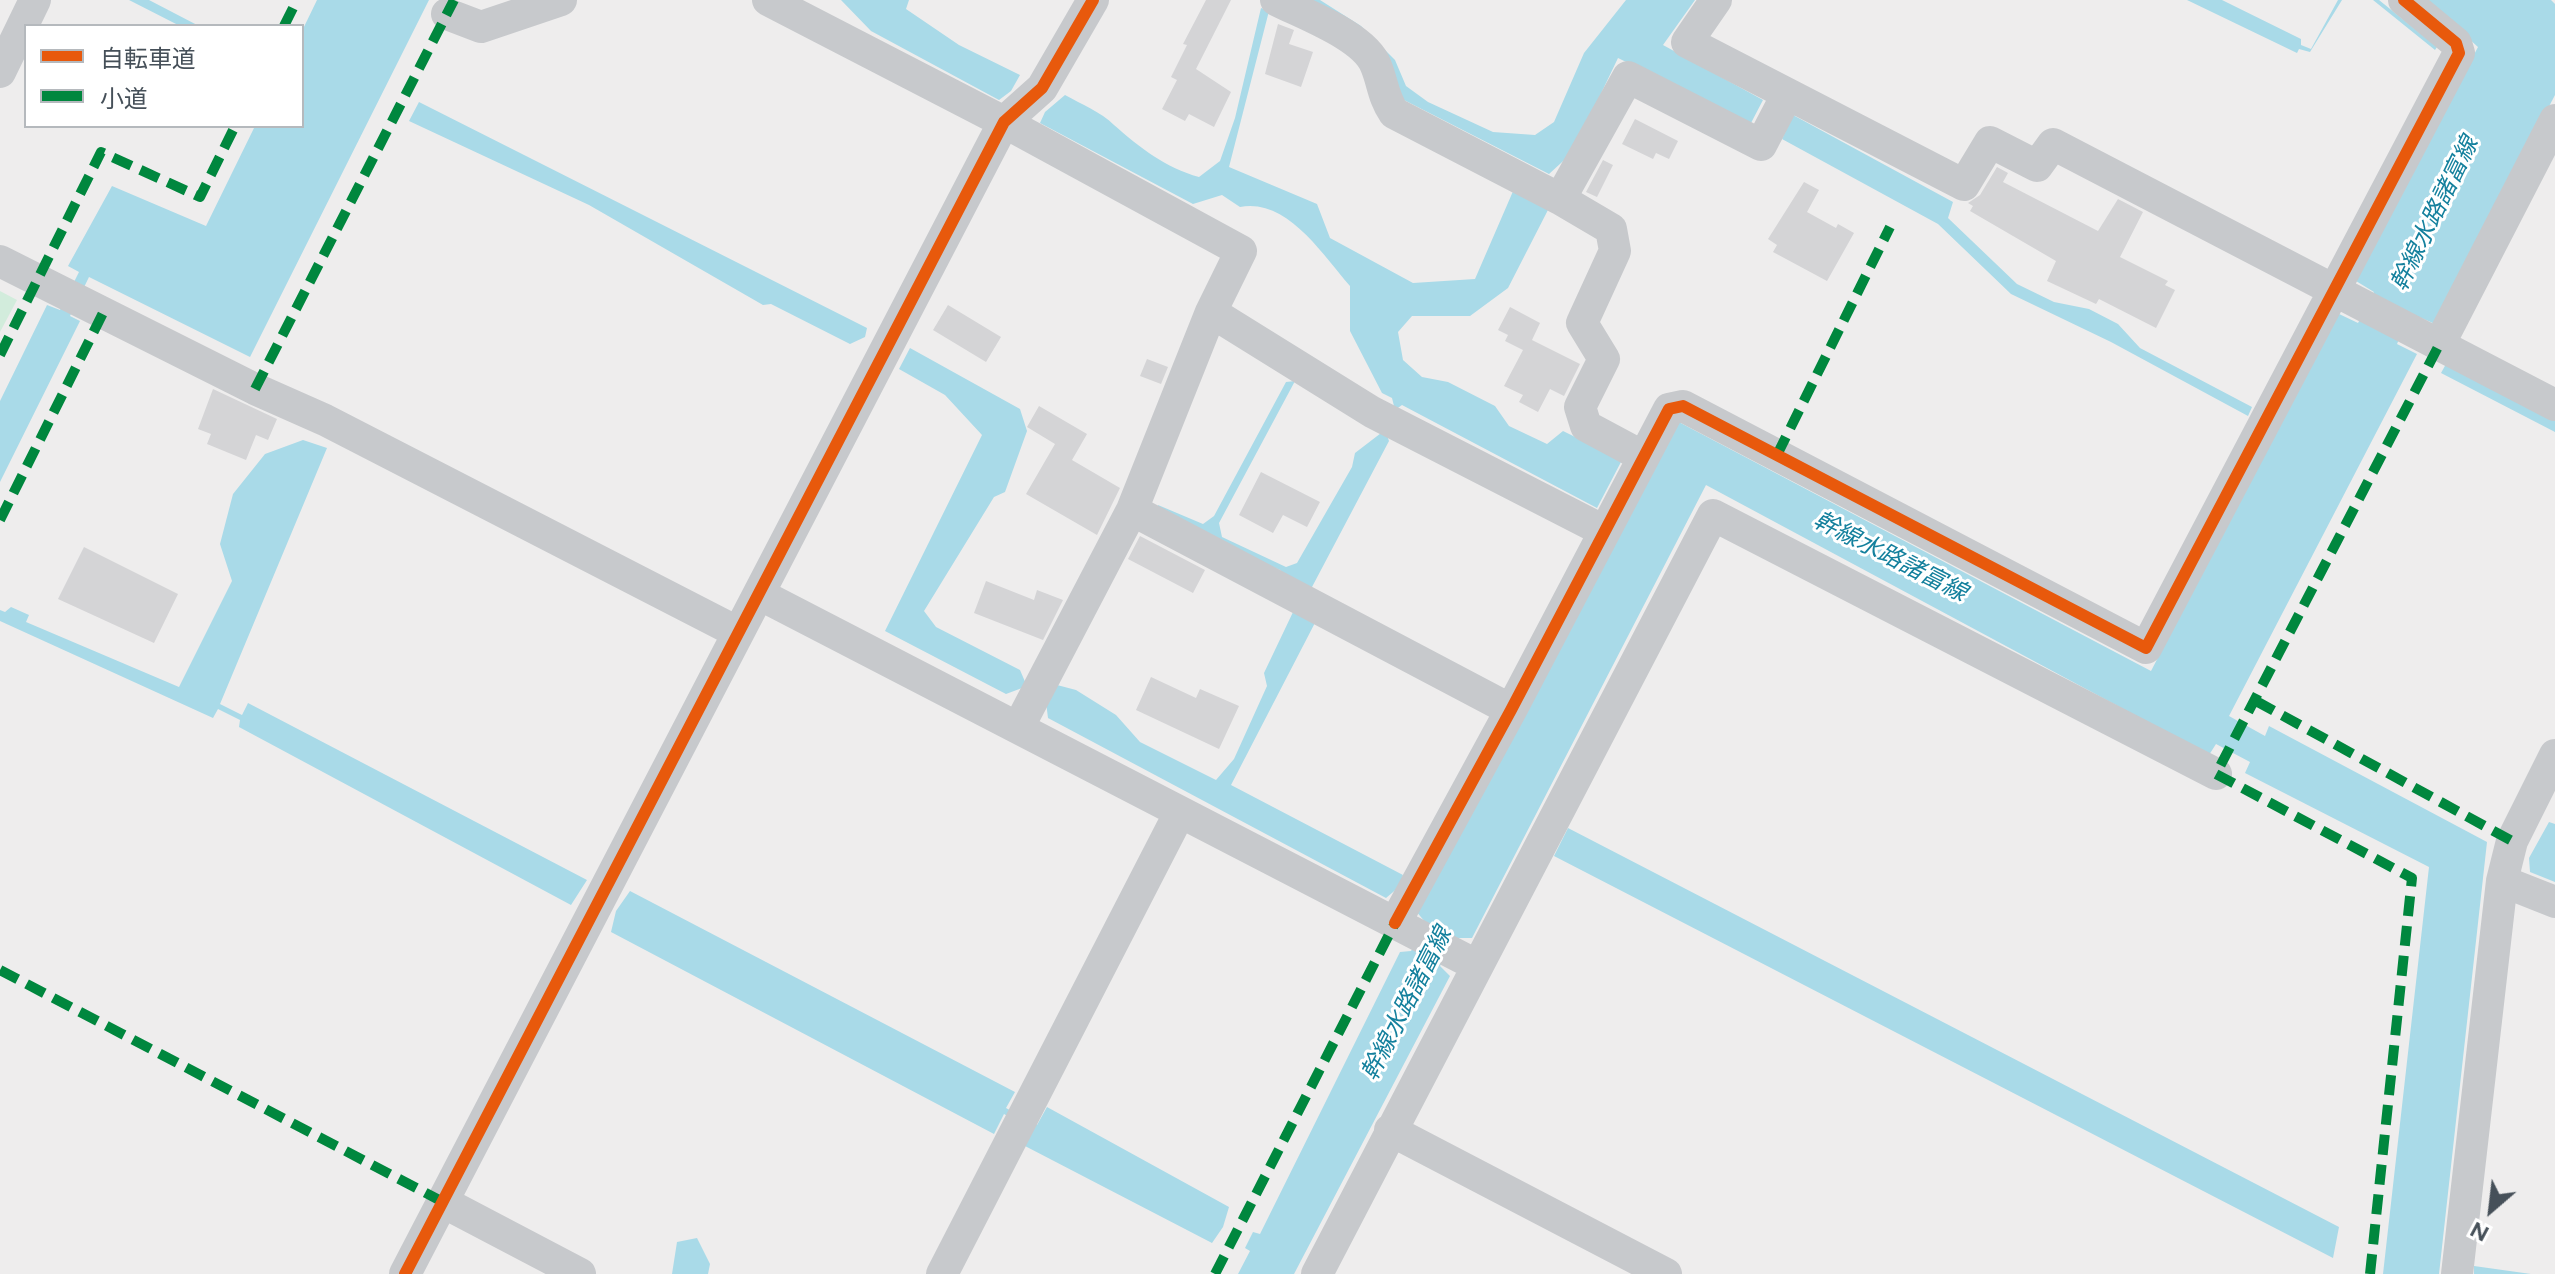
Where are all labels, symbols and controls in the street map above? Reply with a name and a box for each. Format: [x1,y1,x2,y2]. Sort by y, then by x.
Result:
legend [24,24,304,128]
text: 自転車道 [100,44,196,73]
text: 小道 [100,84,148,113]
water label: 幹線水路諸富線 [2385,132,2485,296]
water label: 幹線水路諸富線 [1809,506,1971,608]
water label: 幹線水路諸富線 [1356,923,1458,1085]
north arrow [2451,1170,2531,1250]
text: N [2466,1216,2493,1248]

